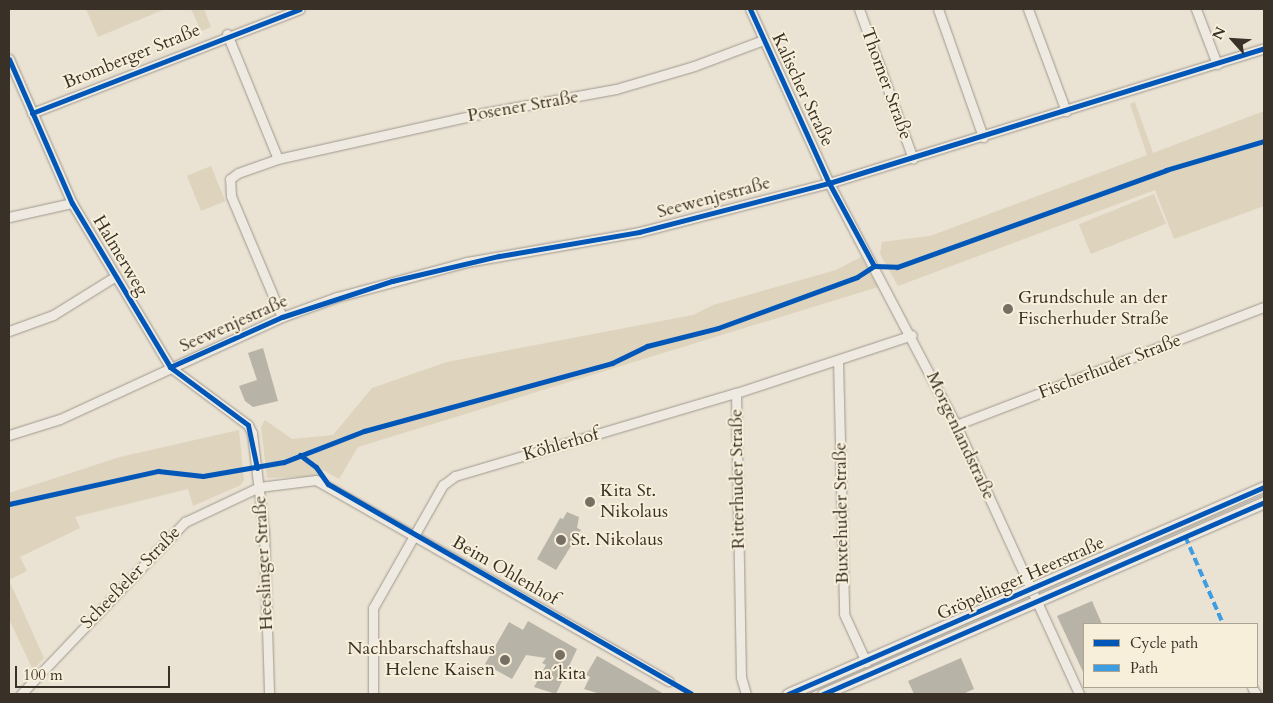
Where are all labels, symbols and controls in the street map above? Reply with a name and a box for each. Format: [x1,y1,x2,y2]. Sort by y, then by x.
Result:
north arrow [1208,15,1258,65]
street label: Bromberger Straße [60,20,204,94]
text: N [1208,24,1230,43]
street label: Thorner Straße [856,25,916,143]
street label: Kalischer Straße [766,30,838,150]
street label: Posener Straße [466,87,580,127]
street label: Seewenjestraße [655,173,773,223]
street label: Halmerweg [88,212,152,300]
place label: Grundschule an der Fischerhuder Straße [1018,288,1169,330]
street label: Seewenjestraße [176,290,292,358]
marker: Grundschule an der Fischerhuder Straße [1002,303,1014,315]
street label: Fischerhuder Straße [1036,330,1184,404]
street label: Morgenlandstraße [921,369,999,503]
street label: Ritterhuder Straße [726,409,750,549]
street label: Köhlerhof [521,424,601,466]
street label: Buxtehuder Straße [830,442,854,584]
place label: Kita St. Nikolaus [600,481,668,524]
street label: Heeslinger Straße [250,495,278,631]
marker: Kita St. Nikolaus [584,496,596,508]
street label: Scheeßeler Straße [77,522,185,634]
place label: St. Nikolaus [571,529,663,551]
street label: Beim Ohlenhof [448,532,562,610]
street label: Gröpelinger Heerstraße [934,532,1108,626]
marker: St. Nikolaus [555,534,567,546]
legend [1083,623,1258,688]
text: Cycle path [1130,633,1198,653]
place label: Nachbarschaftshaus Helene Kaisen [347,639,495,682]
marker: na´kita [554,649,566,661]
marker: Nachbarschaftshaus Helene Kaisen [499,654,511,666]
scale bar [18,656,172,688]
text: Path [1130,658,1158,678]
place label: na´kita [534,663,586,685]
text: 100 m [23,665,63,685]

